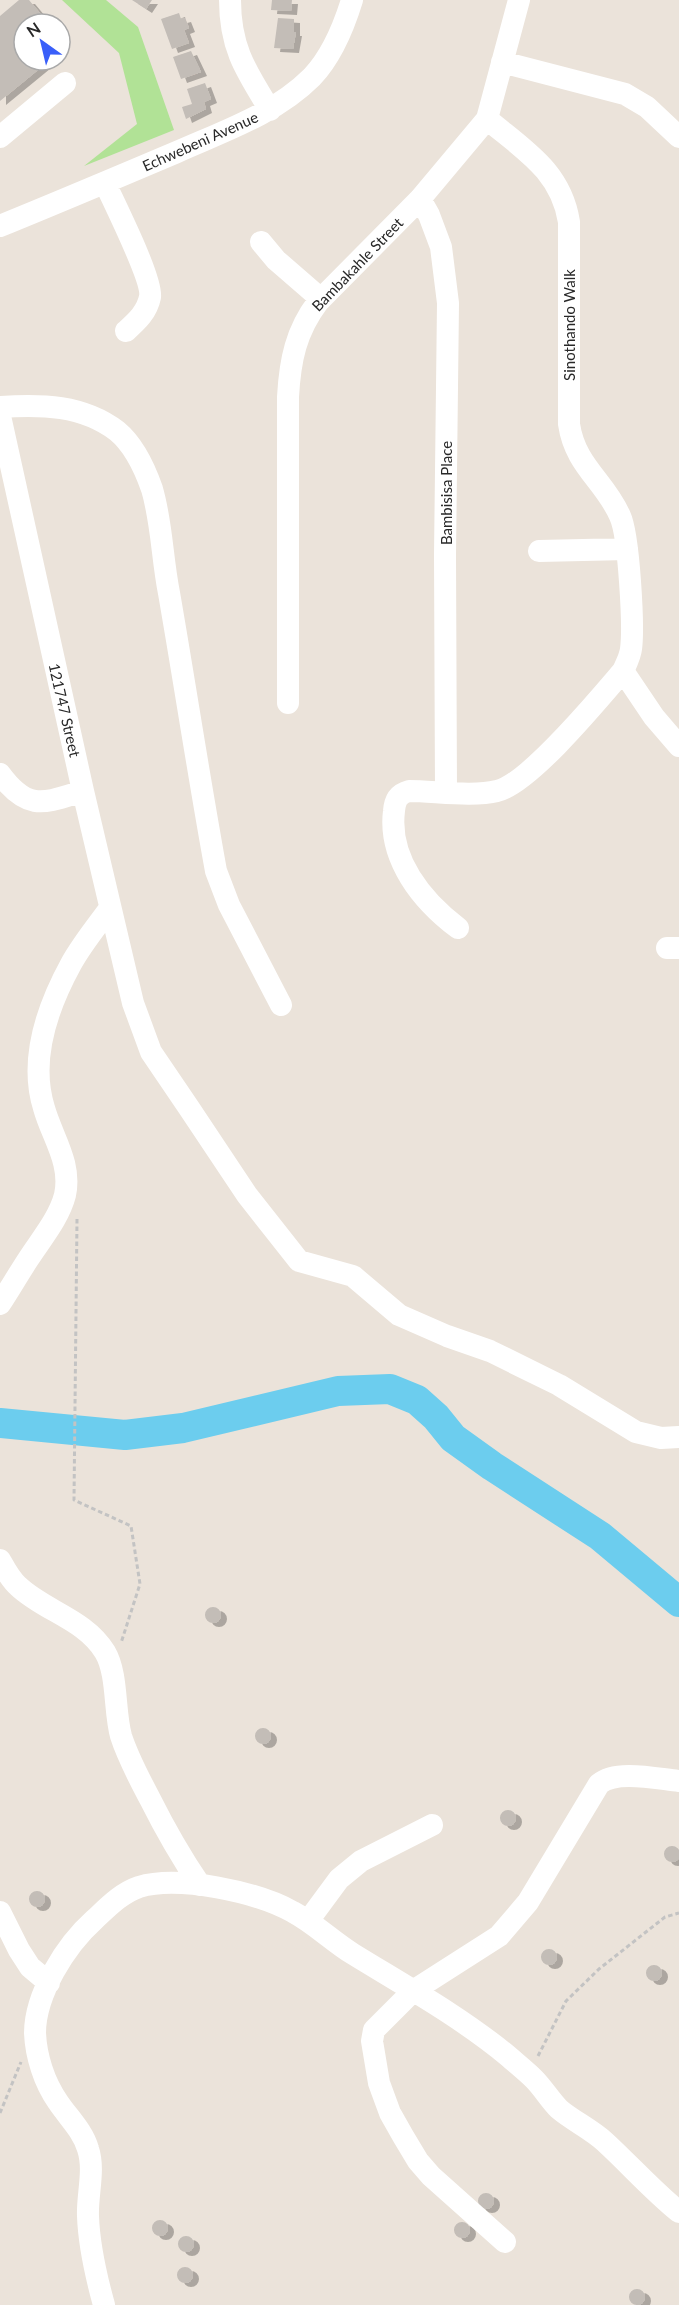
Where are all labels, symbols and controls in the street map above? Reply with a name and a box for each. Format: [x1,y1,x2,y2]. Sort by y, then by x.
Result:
north arrow [12,12,72,72]
text: N [23,18,44,40]
street label: Echwebeni Avenue [139,107,261,175]
street label: Bambakahle Street [308,213,407,315]
street label: Sinothando Walk [560,269,578,381]
street label: Bambisisa Place [437,441,455,545]
street label: 121747 Street [45,661,85,759]

